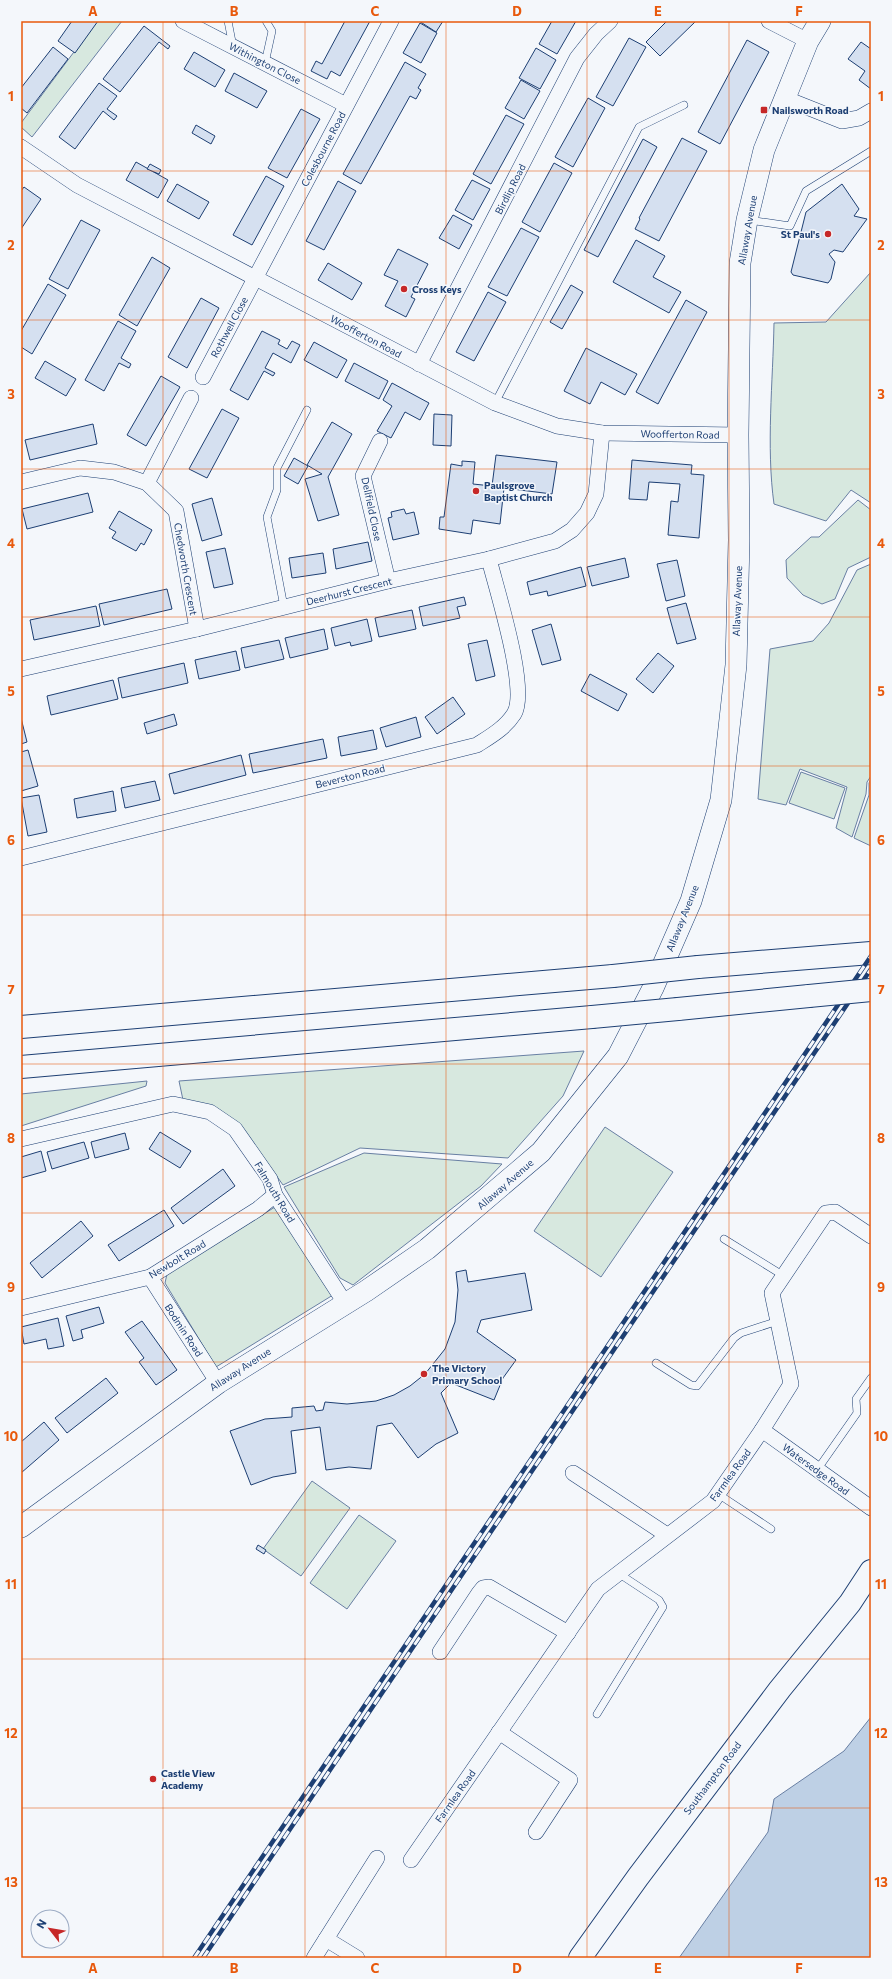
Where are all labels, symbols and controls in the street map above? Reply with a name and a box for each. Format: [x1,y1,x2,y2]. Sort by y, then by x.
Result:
text: A [88,3,98,19]
text: B [230,3,239,19]
text: C [371,3,380,19]
text: D [512,3,522,19]
text: E [654,3,662,19]
text: F [795,3,803,19]
street label: Withington Close [227,40,303,86]
text: 1 [8,88,14,104]
text: 1 [878,88,884,104]
place label: Nailsworth Road [772,104,849,116]
marker: Nailsworth Road [759,105,769,115]
street label: Colesbourne Road [298,109,348,188]
street label: Birdlip Road [492,162,528,216]
street label: Allaway Avenue [735,194,759,266]
place label: St Paul's [781,228,820,240]
marker: St Paul's [823,229,833,239]
text: 2 [7,237,15,253]
text: 2 [877,237,885,253]
place label: Cross Keys [412,283,462,295]
marker: Cross Keys [399,284,409,294]
street label: Rothwell Close [208,295,250,359]
street label: Woofferton Road [328,312,404,360]
text: 3 [7,386,15,402]
text: 3 [877,386,885,402]
street label: Woofferton Road [640,427,720,441]
street label: Dellfield Close [359,476,385,542]
place label: Paulsgrove Baptist Church [484,479,553,503]
marker: Paulsgrove Baptist Church [471,486,481,496]
street label: Chedworth Crescent [172,522,200,616]
text: 4 [7,535,15,551]
text: 4 [877,535,885,551]
street label: Allaway Avenue [730,566,744,636]
street label: Deerhurst Crescent [305,575,393,607]
text: 5 [7,683,15,699]
text: 5 [877,683,885,699]
street label: Beverston Road [314,762,386,790]
text: 6 [7,832,15,848]
text: 6 [877,832,885,848]
street label: Allaway Avenue [663,883,701,953]
text: 7 [7,981,15,997]
text: 7 [877,981,885,997]
text: 8 [7,1130,15,1146]
text: 8 [877,1130,885,1146]
street label: Allaway Avenue [474,1156,536,1212]
street label: Falmouth Road [252,1159,298,1225]
street label: Newbolt Road [146,1237,208,1281]
text: 9 [7,1279,15,1295]
text: 9 [877,1279,885,1295]
street label: Bodmin Road [162,1301,206,1359]
street label: Allaway Avenue [207,1345,273,1393]
place label: The Victory Primary School [432,1362,503,1386]
marker: The Victory Primary School [419,1369,429,1379]
text: 10 [4,1428,19,1444]
text: 10 [874,1428,889,1444]
street label: Watersedge Road [780,1441,852,1497]
street label: Farmlea Road [707,1446,753,1504]
text: 11 [5,1576,17,1592]
text: 11 [875,1576,887,1592]
text: 12 [4,1725,18,1741]
text: 12 [874,1725,888,1741]
street label: Southampton Road [681,1739,743,1817]
place label: Castle View Academy [161,1767,216,1791]
street label: Farmlea Road [432,1767,478,1825]
marker: Castle View Academy [148,1774,158,1784]
text: 13 [4,1874,18,1890]
text: 13 [874,1874,888,1890]
north arrow [30,1909,70,1949]
text: N [33,1917,49,1930]
text: A [88,1960,98,1976]
text: B [230,1960,239,1976]
text: C [371,1960,380,1976]
text: D [512,1960,522,1976]
text: E [654,1960,662,1976]
text: F [795,1960,803,1976]

